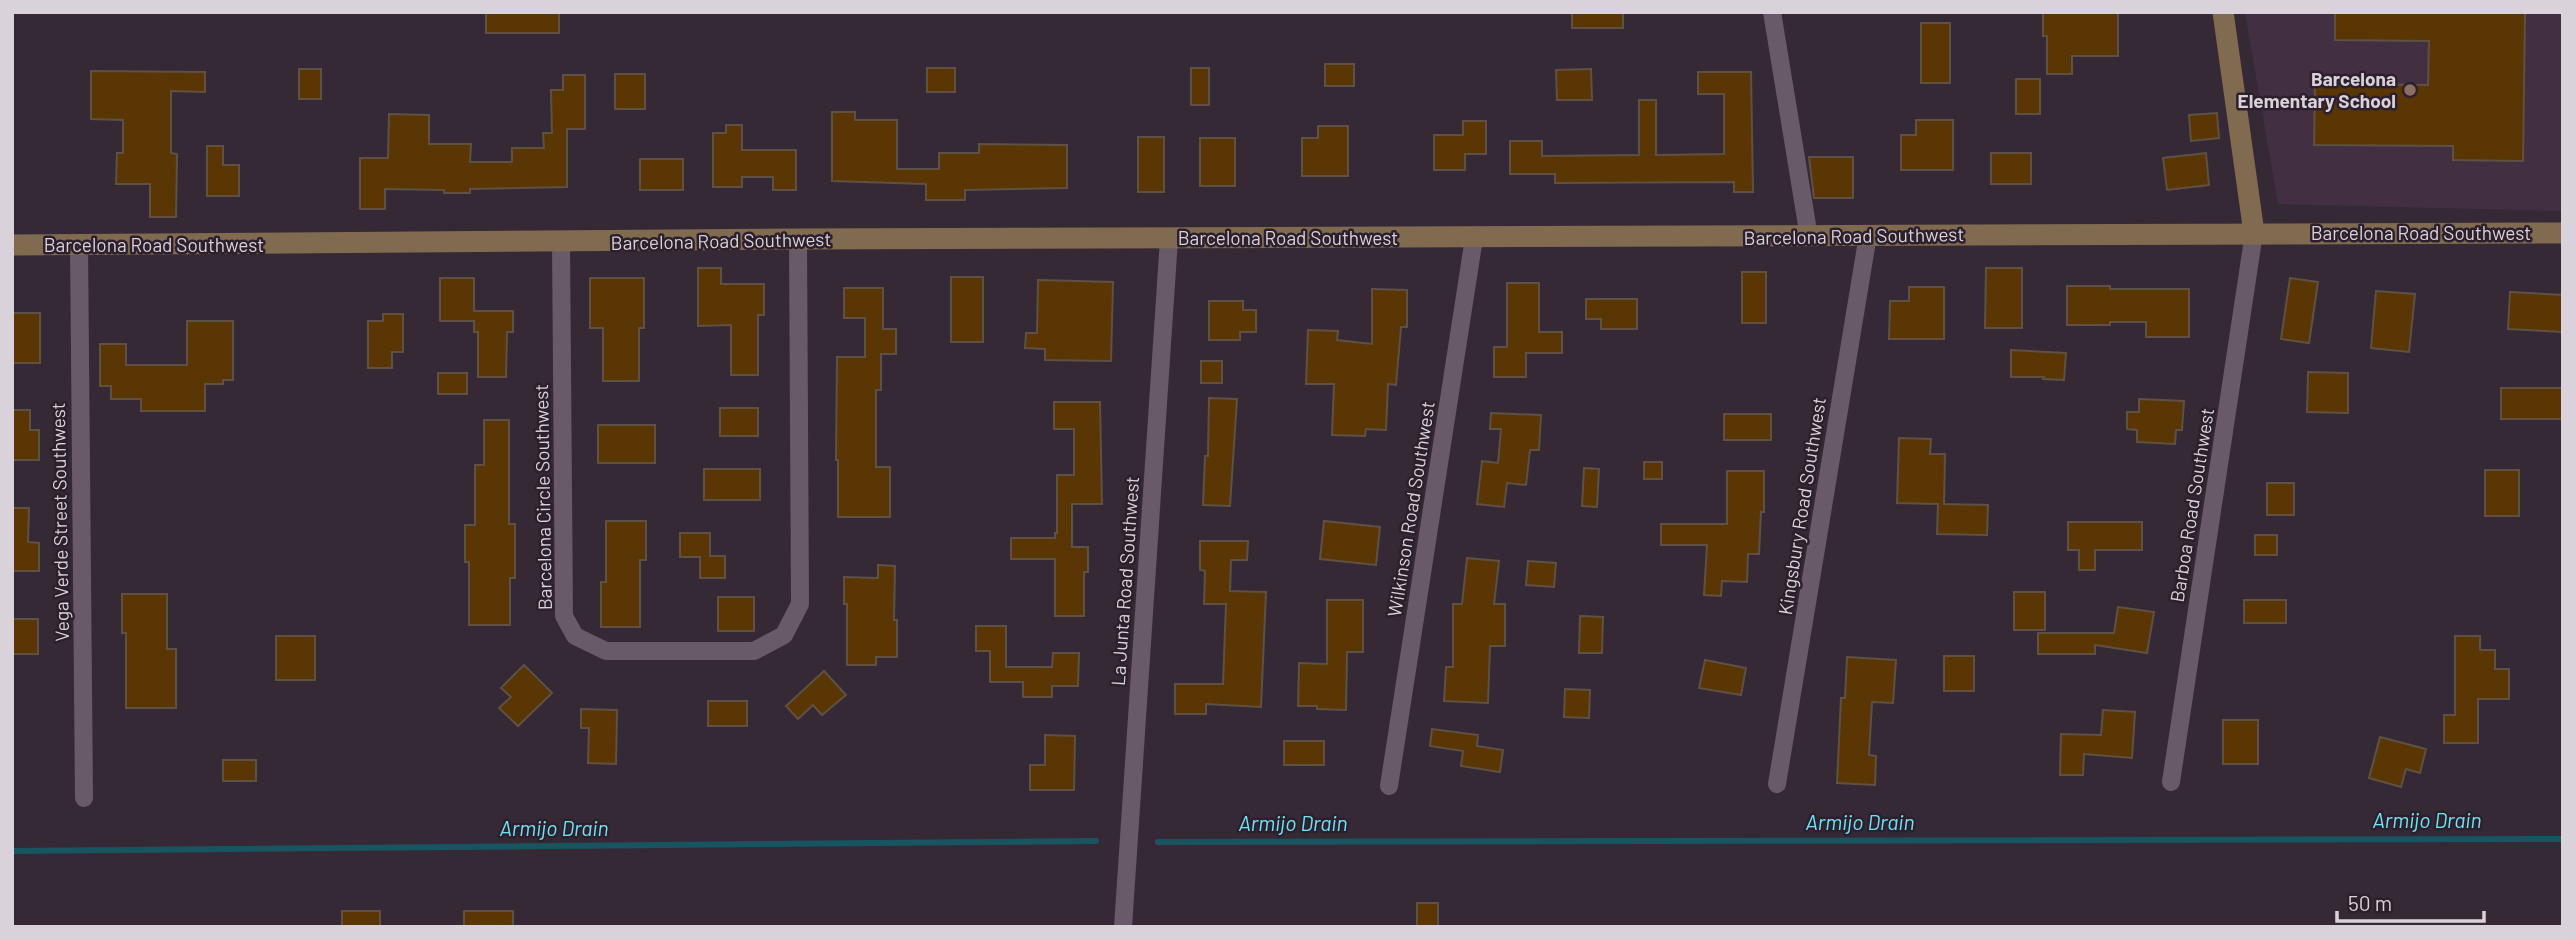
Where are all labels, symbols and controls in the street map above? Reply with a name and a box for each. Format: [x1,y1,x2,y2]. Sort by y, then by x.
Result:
place label: Barcelona Elementary School [2238,67,2396,112]
marker: Barcelona Elementary School [2402,82,2418,98]
street label: Barcelona Road Southwest [2311,221,2531,244]
street label: Barcelona Road Southwest [1744,222,1964,249]
street label: Barcelona Road Southwest [1178,226,1398,249]
street label: Barcelona Road Southwest [611,227,831,254]
street label: Barcelona Road Southwest [44,233,264,256]
street label: Barcelona Circle Southwest [529,384,556,610]
street label: Kingsbury Road Southwest [1773,395,1830,616]
street label: Wilkinson Road Southwest [1382,400,1439,618]
street label: Vega Verde Street Southwest [46,402,73,642]
street label: Barboa Road Southwest [2165,406,2218,604]
street label: La Junta Road Southwest [1106,475,1143,686]
water label: Armijo Drain [2372,807,2482,832]
water label: Armijo Drain [1805,809,1915,834]
water label: Armijo Drain [1238,810,1348,835]
water label: Armijo Drain [499,815,609,840]
scale bar [2337,880,2484,924]
text: 50 m [2348,890,2392,915]

